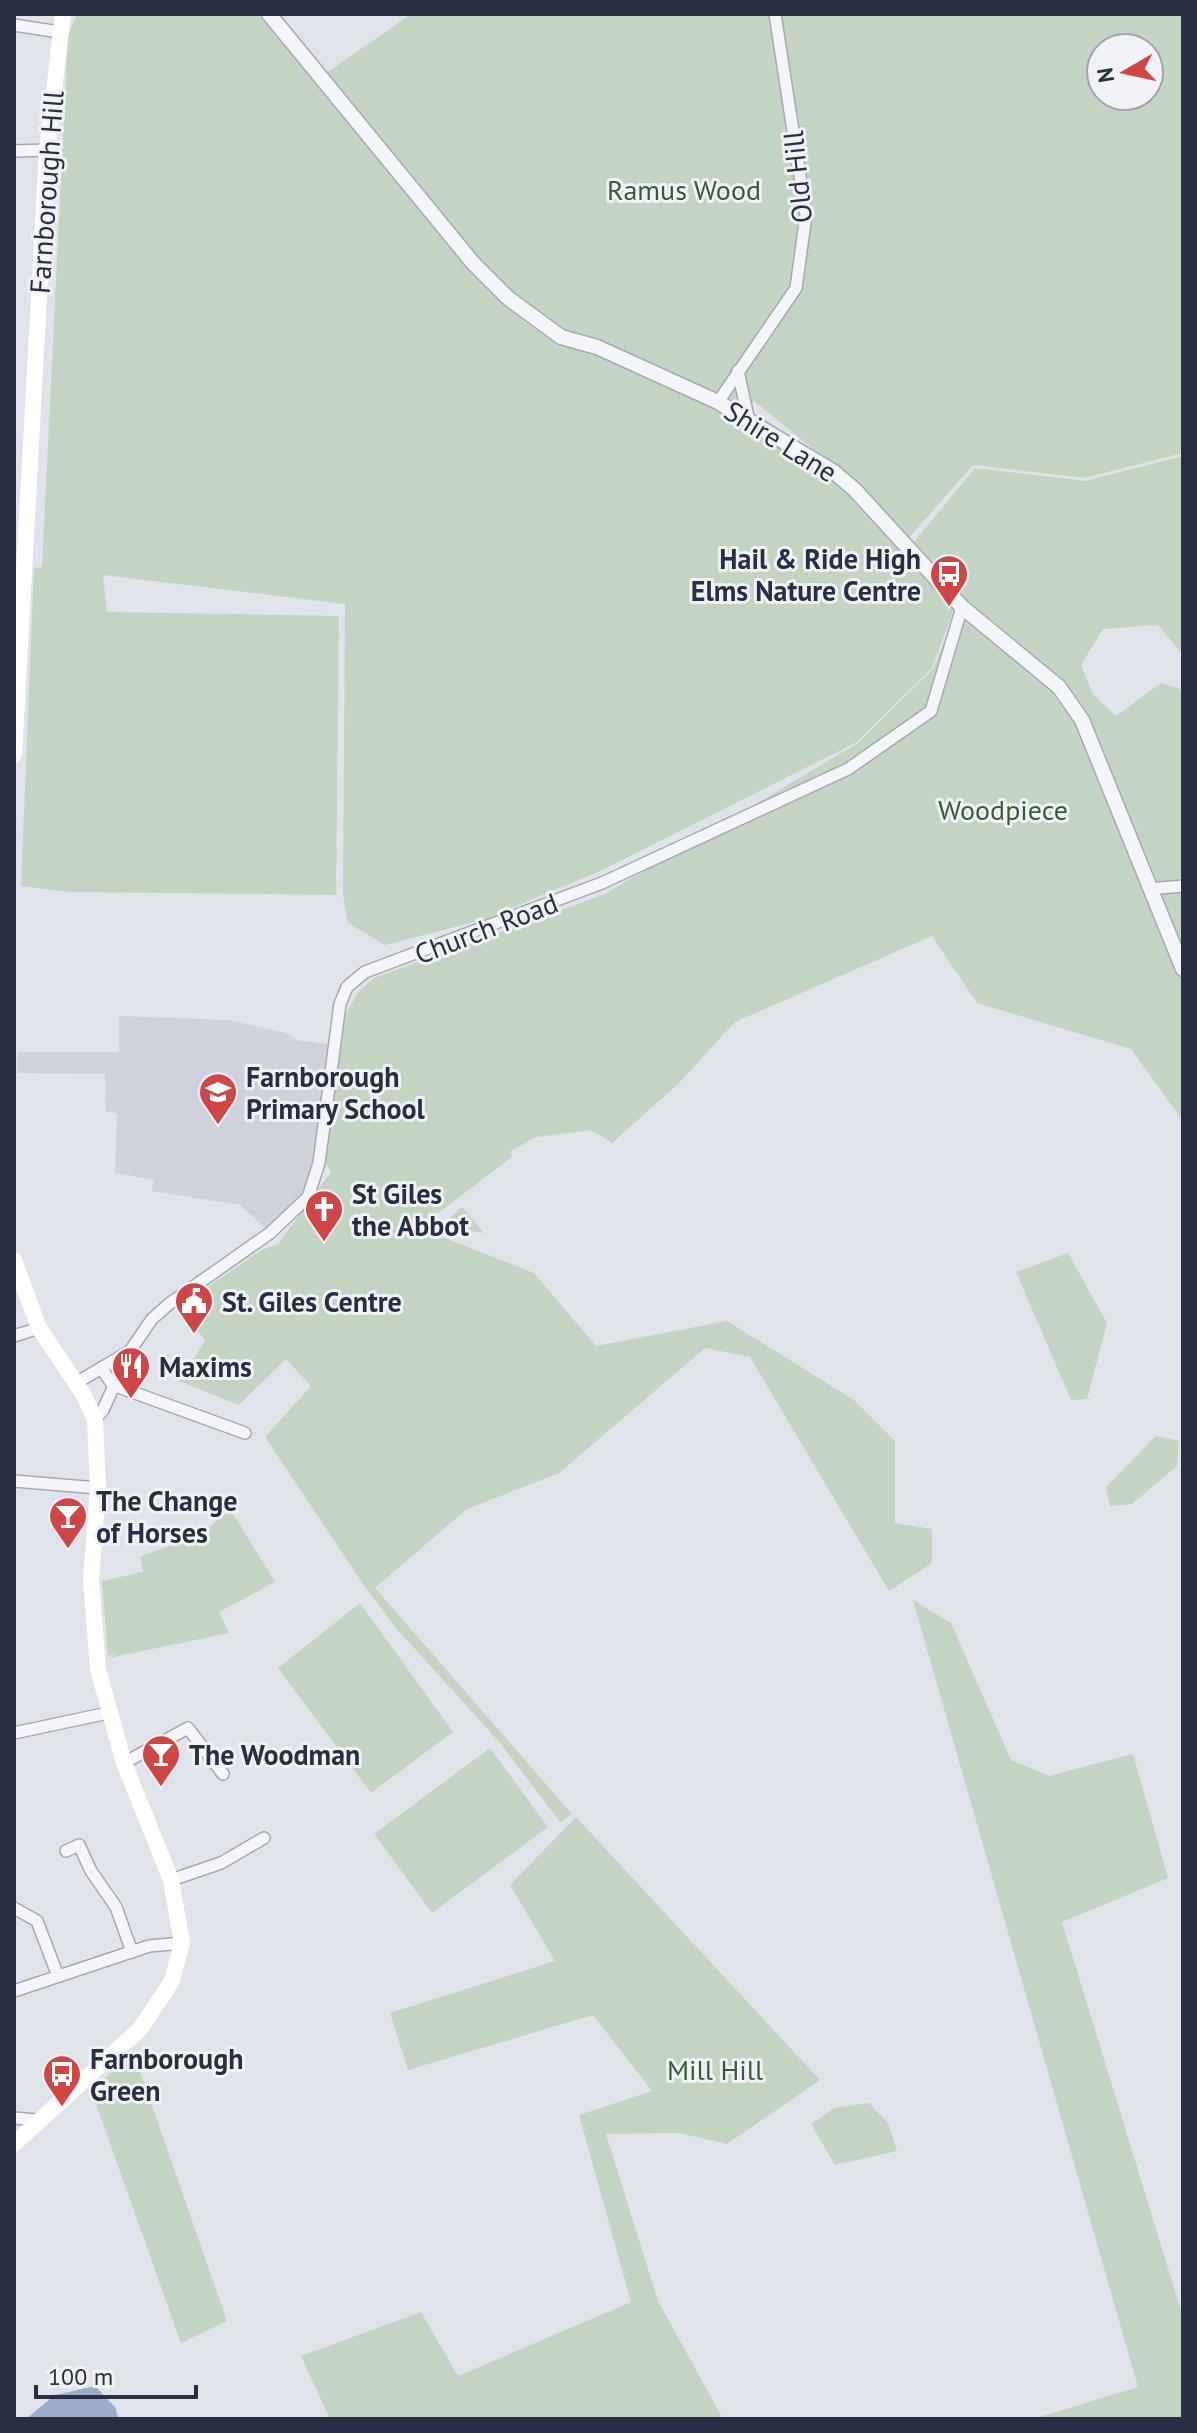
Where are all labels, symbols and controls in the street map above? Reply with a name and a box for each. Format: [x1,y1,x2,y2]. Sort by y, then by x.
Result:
north arrow [1085,32,1165,112]
text: N [1090,66,1120,84]
street label: Farnborough Hill [20,89,72,295]
street label: Old Hill [774,129,820,225]
park label: Ramus Wood [607,171,761,208]
street label: Shire Lane [718,392,844,490]
place label: Hail & Ride High Elms Nature Centre [691,540,921,609]
bus stop icon: Hail & Ride High Elms Nature Centre [928,553,970,608]
park label: Woodpiece [938,791,1068,828]
street label: Church Road [409,884,563,972]
place label: Farnborough Primary School [246,1058,426,1127]
school or university icon: Farnborough Primary School [197,1071,239,1126]
place label: St Giles the Abbot [352,1175,469,1244]
church icon: St Giles the Abbot [303,1188,345,1243]
public building icon: St. Giles Centre [173,1280,215,1335]
place label: St. Giles Centre [222,1283,402,1320]
restaurant icon: Maxims [110,1345,152,1400]
place label: Maxims [159,1348,252,1385]
place label: The Change of Horses [96,1482,237,1551]
bar icon: The Change of Horses [47,1495,89,1550]
bar icon: The Woodman [140,1733,182,1788]
place label: The Woodman [189,1736,360,1773]
place label: Farnborough Green [90,2040,243,2109]
park label: Mill Hill [667,2051,763,2088]
bus stop icon: Farnborough Green [41,2053,83,2108]
scale bar [36,2349,196,2399]
text: 100 m [48,2361,113,2392]

